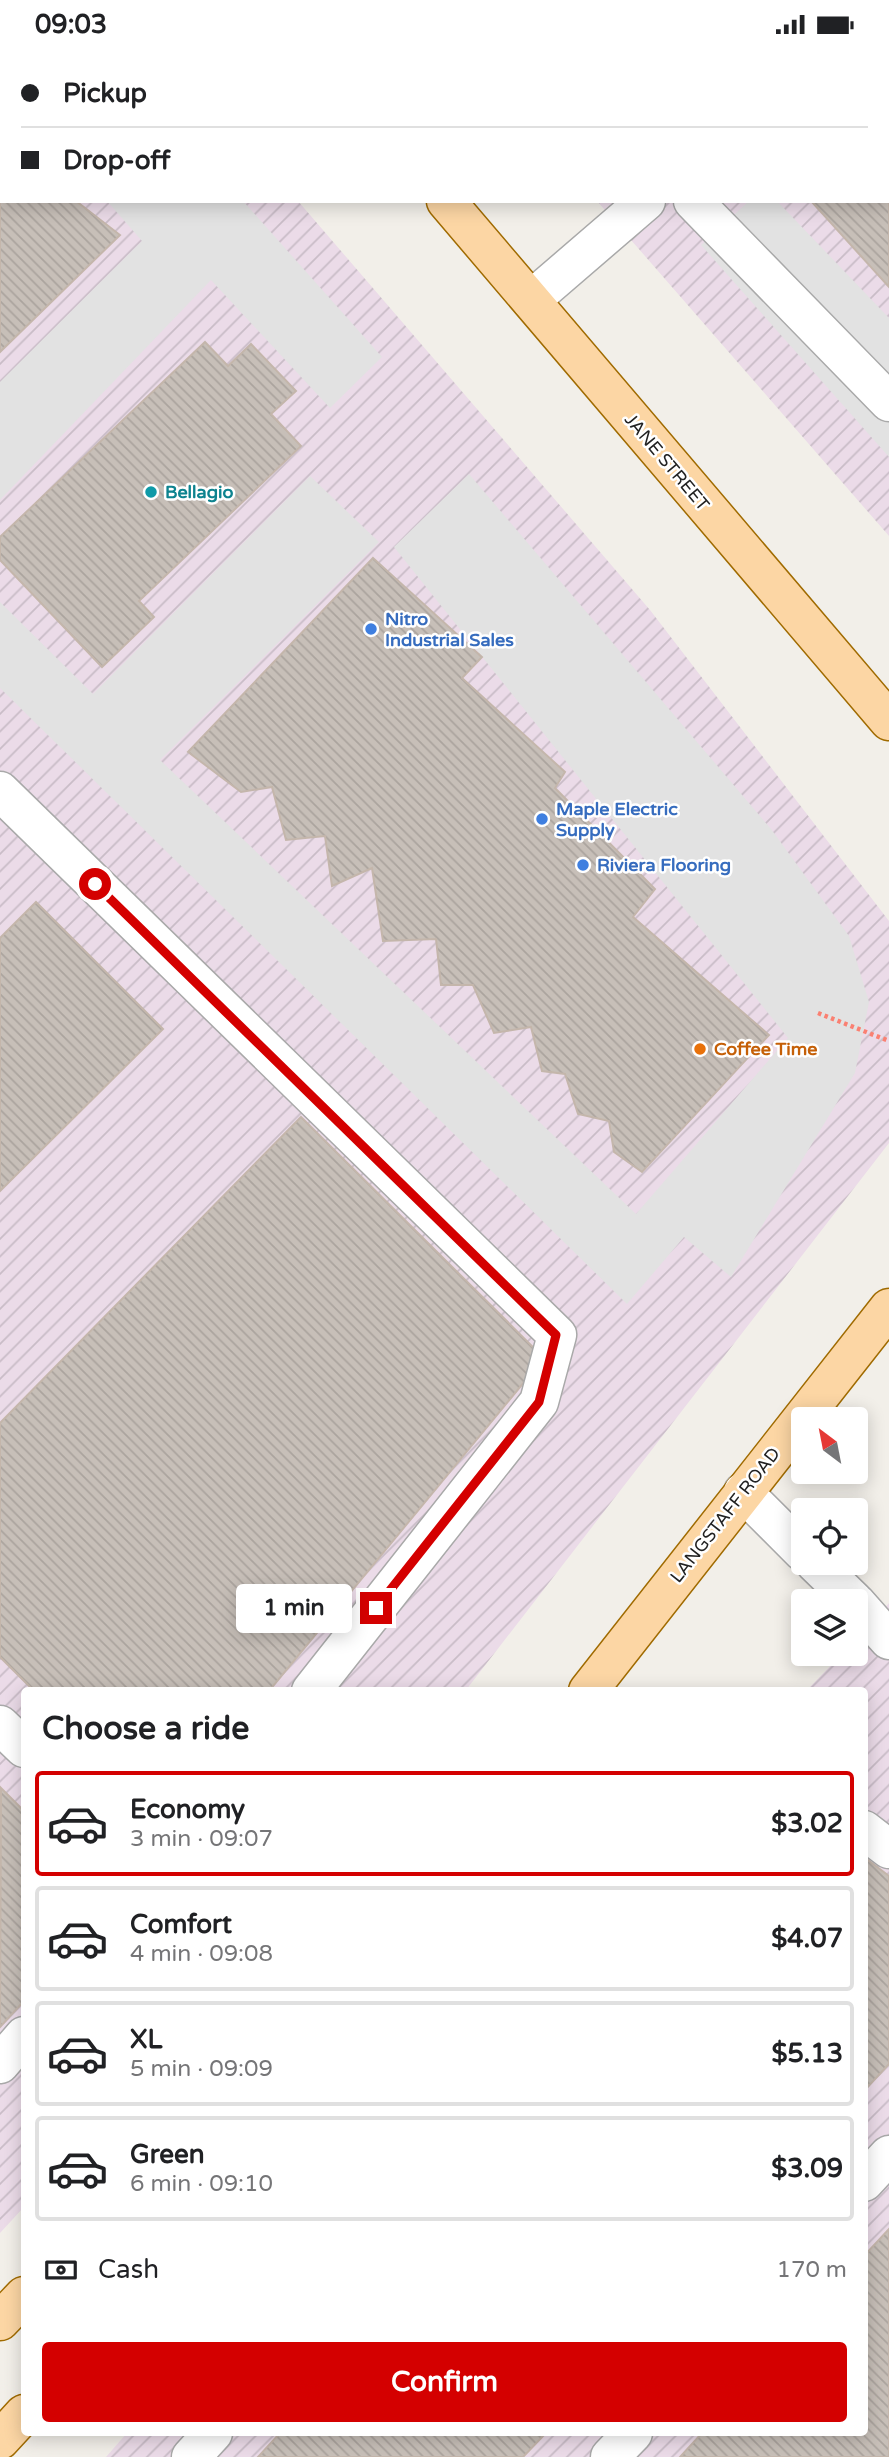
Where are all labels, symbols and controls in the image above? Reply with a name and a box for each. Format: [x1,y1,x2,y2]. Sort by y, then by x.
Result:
text: 09:03 [35,9,107,40]
text: Pickup [63,78,147,109]
text: Drop-off [63,145,170,176]
street label: JANE STREET [620,409,714,515]
place label: Bellagio [165,481,233,503]
marker: Bellagio [143,484,159,500]
place label: Nitro Industrial Sales [385,608,514,651]
marker: Nitro Industrial Sales [363,621,379,637]
place label: Maple Electric Supply [556,798,678,841]
marker: Maple Electric Supply [534,811,550,827]
place label: Riviera Flooring [597,854,731,876]
marker: Riviera Flooring [575,857,591,873]
route start [79,868,111,900]
place label: Coffee Time [714,1038,818,1060]
marker: Coffee Time [692,1041,708,1057]
north arrow [791,1407,868,1484]
map controls [791,1407,868,1666]
street label: LANGSTAFF ROAD [665,1443,785,1587]
button: locate [791,1498,868,1575]
callout: 1 min [236,1583,352,1633]
button: layers [791,1589,868,1666]
route end [360,1592,392,1624]
text: 1 min [263,1594,325,1622]
text: Choose a ride [42,1710,249,1748]
icon: car [46,1792,109,1855]
text: Economy [130,1794,245,1825]
text: $3.02 [771,1808,843,1839]
text: 3 min · 09:07 [130,1825,273,1853]
icon: car [46,1907,109,1970]
text: Comfort [130,1909,232,1940]
text: $4.07 [771,1923,843,1954]
text: 4 min · 09:08 [130,1940,273,1968]
icon: car [46,2022,109,2085]
text: XL [130,2024,162,2055]
text: $5.13 [771,2038,843,2069]
text: 5 min · 09:09 [130,2055,273,2083]
icon: car [46,2137,109,2200]
text: Green [130,2139,205,2170]
text: $3.09 [771,2153,843,2184]
text: 6 min · 09:10 [130,2170,273,2198]
icon: cash [42,2251,80,2289]
text: Cash [98,2254,159,2285]
text: 170 m [777,2256,847,2284]
button: Confirm [42,2342,847,2422]

